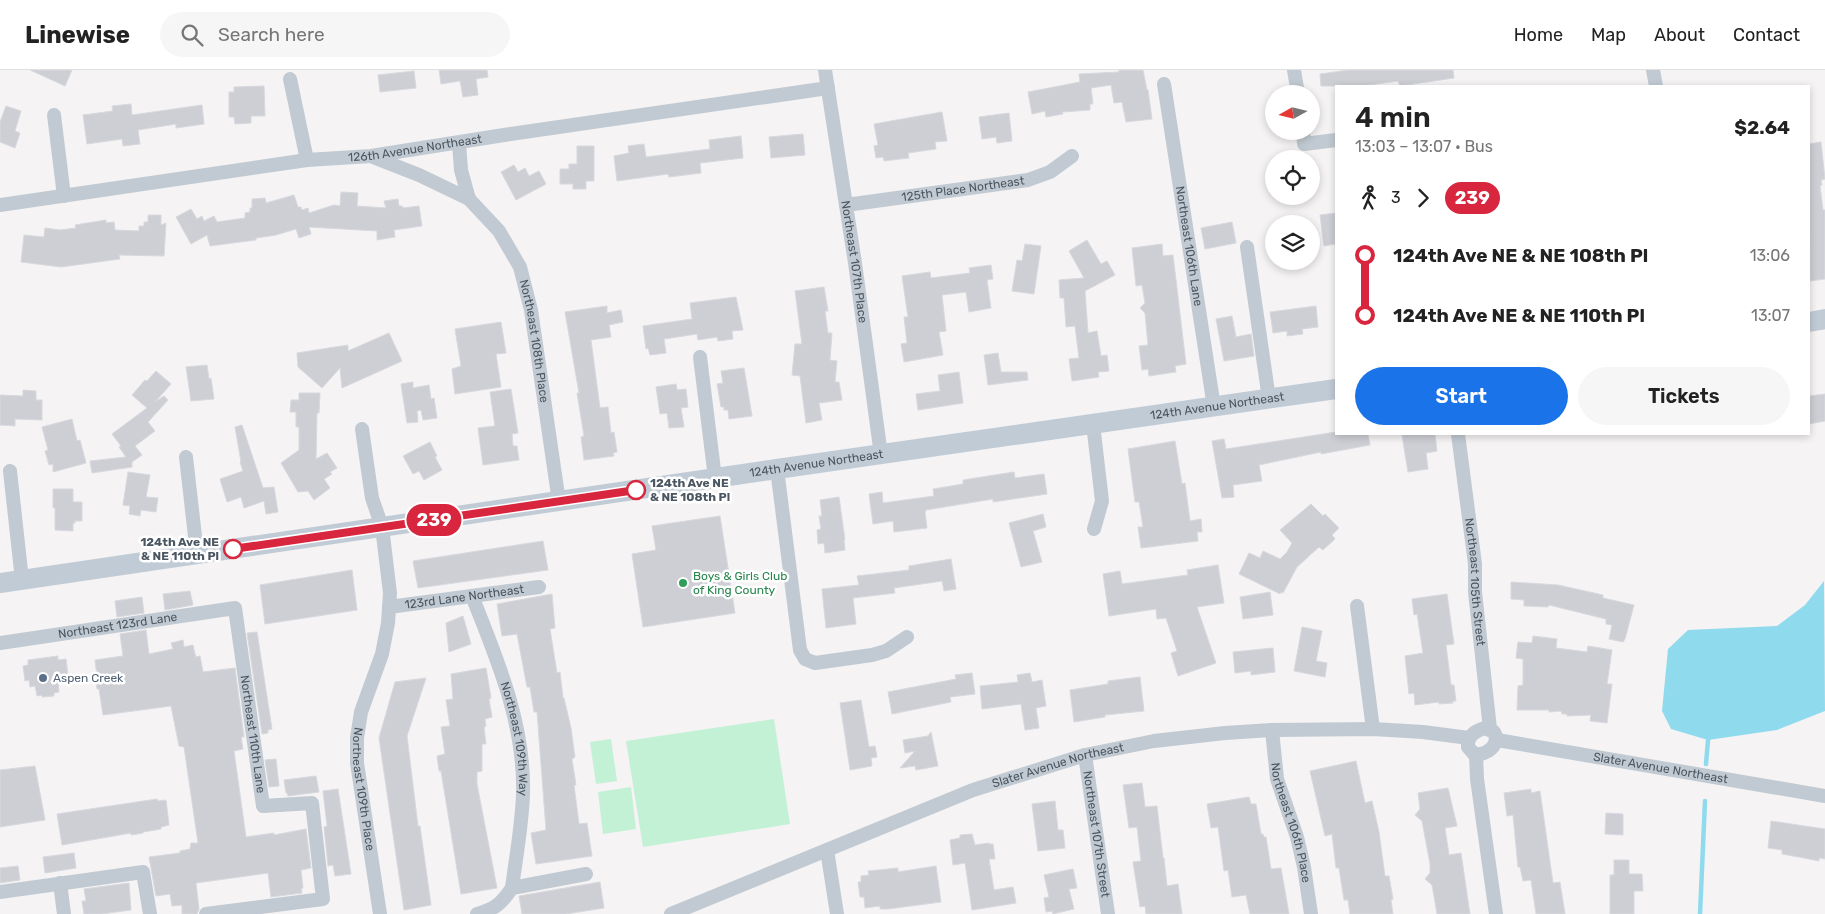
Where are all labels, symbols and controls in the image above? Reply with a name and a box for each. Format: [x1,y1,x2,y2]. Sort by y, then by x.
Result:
search box [160,12,510,57]
text: Linewise [25,21,130,49]
icon: search [178,21,206,49]
text: Search here [218,23,325,46]
text: Home [1514,24,1563,46]
text: Map [1591,24,1626,46]
text: About [1654,24,1705,46]
text: Contact [1733,24,1800,46]
north arrow [1265,85,1320,140]
map controls [1265,85,1320,270]
text: 4 min [1355,101,1431,134]
text: $2.64 [1734,116,1790,139]
street label: 126th Avenue Northeast [348,132,483,164]
text: 13:03 – 13:07 · Bus [1355,137,1493,156]
button: locate [1265,150,1320,205]
street label: 125th Place Northeast [901,174,1026,204]
icon: walk [1355,184,1383,212]
icon: forward [1409,184,1437,212]
street label: Northeast 106th Lane [1173,185,1205,307]
text: 239 [1455,187,1490,209]
text: 3 [1391,188,1401,207]
street label: Northeast 107th Place [838,200,870,324]
button: layers [1265,215,1320,270]
text: 124th Ave NE & NE 108th Pl [1393,244,1648,267]
text: 13:06 [1750,246,1790,265]
street label: Northeast 108th Place [516,278,551,404]
text: 124th Ave NE & NE 110th Pl [1393,304,1645,327]
text: 13:07 [1751,306,1790,325]
button: Start [1355,367,1568,425]
button: Tickets [1578,367,1790,425]
street label: 124th Avenue Northeast [1149,389,1285,423]
street label: 124th Avenue Northeast [748,447,884,480]
place label: 124th Ave NE & NE 108th Pl [650,476,730,504]
marker: 124th Ave NE & NE 108th Pl [626,480,646,500]
line badge: 239 [405,504,463,536]
text: 239 [416,509,452,531]
street label: Northeast 105th Street [1462,517,1488,647]
place label: 124th Ave NE & NE 110th Pl [140,535,219,563]
marker: 124th Ave NE & NE 110th Pl [223,539,243,559]
place label: Boys & Girls Club of King County [693,569,787,597]
marker: Boys & Girls Club of King County [677,577,689,589]
street label: 123rd Lane Northeast [404,582,525,612]
street label: Northeast 123rd Lane [57,610,178,641]
place label: Aspen Creek [53,671,124,685]
marker: Aspen Creek [37,672,49,684]
street label: Northeast 110th Lane [238,674,268,794]
street label: Northeast 109th Way [498,680,530,797]
street label: Northeast 109th Place [350,726,377,852]
street label: Slater Avenue Northeast [990,740,1125,791]
street label: Slater Avenue Northeast [1592,750,1729,786]
street label: Northeast 106th Place [1268,762,1313,884]
street label: Northeast 107th Street [1080,770,1113,899]

